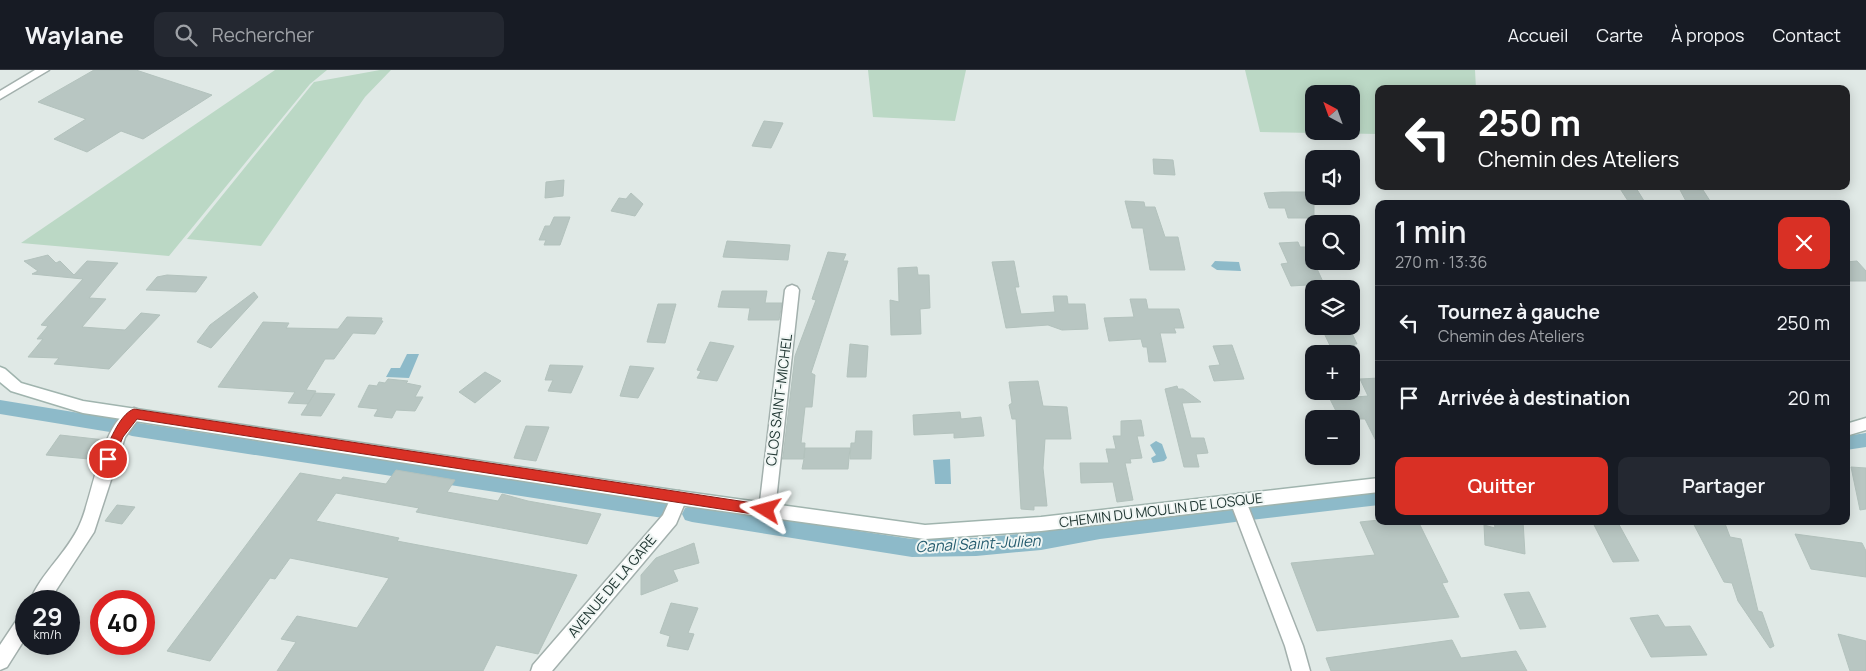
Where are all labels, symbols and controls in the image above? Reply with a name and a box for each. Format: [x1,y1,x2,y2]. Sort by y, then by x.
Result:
search box [154,12,504,57]
text: Waylane [25,18,124,51]
icon: search [172,21,200,49]
text: Rechercher [212,22,314,48]
text: Accueil [1508,23,1568,47]
text: Carte [1596,23,1643,47]
text: À propos [1671,23,1744,47]
text: Contact [1772,23,1841,47]
north arrow [1305,85,1360,140]
map controls [1305,85,1360,465]
text: 250 m [1478,99,1581,147]
icon: left [1395,105,1460,170]
text: Chemin des Ateliers [1478,144,1679,174]
button: sound [1305,150,1360,205]
text: 1 min [1395,211,1467,252]
button: search [1305,215,1360,270]
button: close [1778,217,1830,269]
text: 270 m · 13:36 [1395,251,1487,273]
button: layers [1305,280,1360,335]
text: Tournez à gauche [1438,299,1600,325]
icon: left [1395,309,1423,337]
text: 250 m [1777,310,1830,336]
text: Chemin des Ateliers [1438,325,1584,347]
street label: CLOS SAINT-MICHEL [761,333,796,467]
button: + [1305,345,1360,400]
icon: arrive [1395,384,1423,412]
text: Arrivée à destination [1438,385,1630,411]
text: 20 m [1788,385,1830,411]
button: − [1305,410,1360,465]
pin [87,438,129,480]
icon: arrive [94,445,122,473]
button: Quitter [1395,457,1608,515]
button: Partager [1618,457,1830,515]
position arrow [739,483,791,535]
street label: CHEMIN DU MOULIN DE LOSQUE [1058,488,1264,531]
street label: AVENUE DE LA GARE [563,530,660,641]
water label: Canal Saint-Julien [915,530,1042,557]
speed limit sign: 40 [90,590,155,655]
text: 29 [32,599,63,634]
text: km/h [34,626,61,643]

